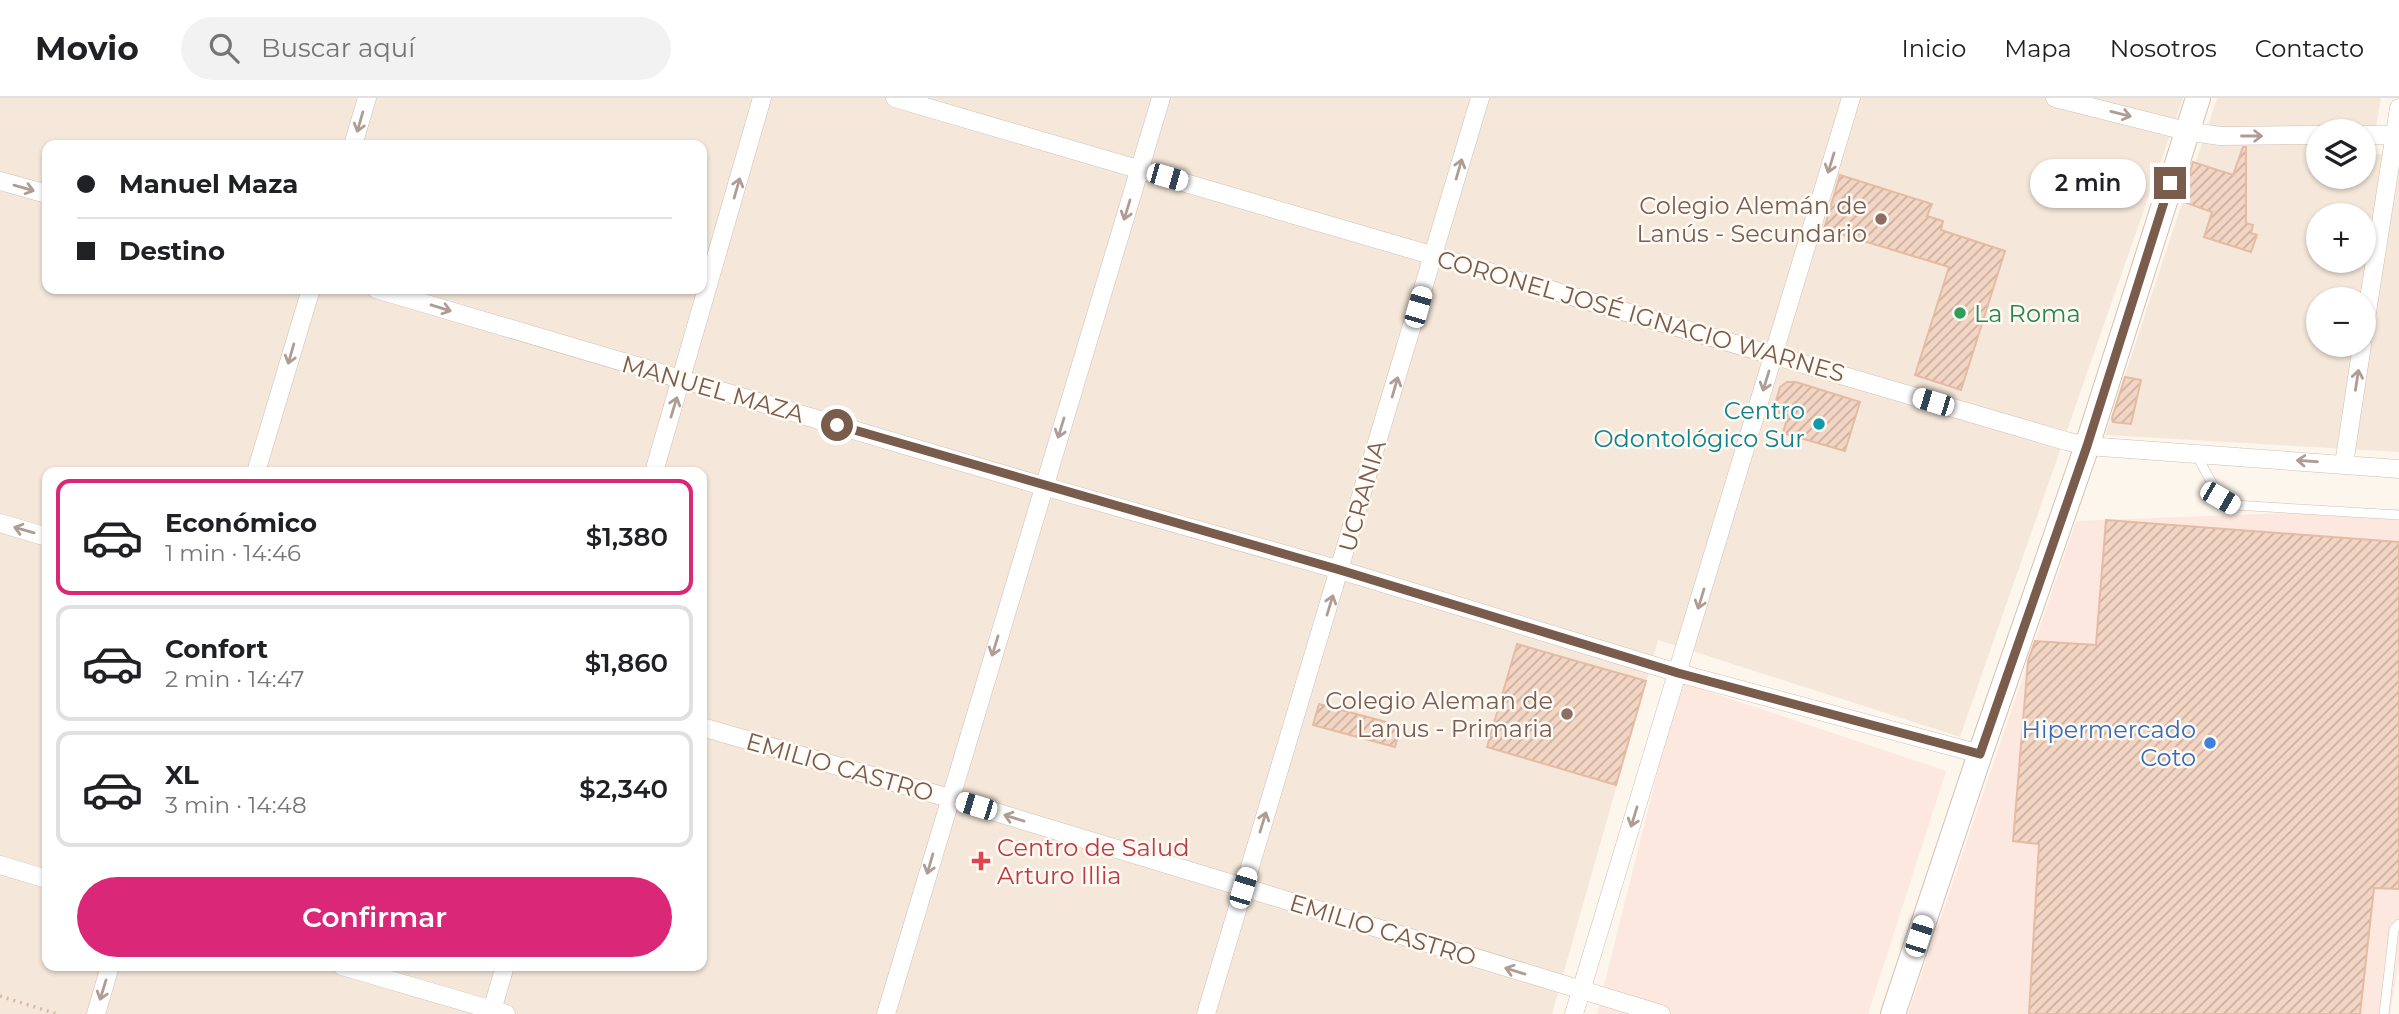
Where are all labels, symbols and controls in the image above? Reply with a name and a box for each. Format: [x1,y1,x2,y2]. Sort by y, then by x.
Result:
search box [181,17,671,80]
text: Movio [35,28,139,68]
icon: search [205,29,243,67]
text: Buscar aquí [261,32,415,64]
text: Inicio [1901,34,1966,63]
text: Mapa [2004,34,2072,63]
text: Nosotros [2110,34,2217,63]
text: Contacto [2255,34,2364,63]
one-way arrow [2109,108,2132,121]
one-way arrow [352,110,365,132]
map controls [2306,119,2376,357]
button: layers [2306,119,2376,189]
one-way arrow [2241,129,2264,143]
one-way arrow [1824,152,1837,174]
one-way arrow [1454,158,1467,180]
callout: 2 min [2030,158,2146,208]
car [1144,161,1191,193]
route end [2154,167,2186,199]
text: Manuel Maza [119,168,298,200]
text: 2 min [2055,169,2121,197]
one-way arrow [731,178,744,200]
one-way arrow [12,182,34,195]
place label: Colegio Alemán de Lanús - Secundario [1636,191,1867,248]
one-way arrow [1120,199,1133,221]
button: + [2306,203,2376,273]
marker: Colegio Alemán de Lanús - Secundario [1873,211,1889,227]
text: Destino [119,235,225,267]
street label: CORONEL JOSÉ IGNACIO WARNES [1434,244,1848,388]
car [1403,284,1434,330]
button: − [2306,287,2376,357]
place label: La Roma [1974,299,2081,328]
one-way arrow [430,303,452,316]
marker: La Roma [1952,305,1968,321]
one-way arrow [284,343,297,365]
street label: MANUEL MAZA [619,349,808,429]
one-way arrow [2350,369,2363,392]
one-way arrow [1759,370,1771,392]
one-way arrow [1389,376,1402,398]
car [1910,386,1957,418]
one-way arrow [668,396,681,418]
place label: Centro Odontológico Sur [1593,396,1805,453]
route start [821,409,853,441]
marker: Centro Odontológico Sur [1811,416,1827,432]
one-way arrow [1054,417,1067,439]
street label: UCRANIA [1332,436,1392,555]
one-way arrow [2295,455,2318,468]
car [2197,478,2244,518]
icon: car [81,506,144,569]
text: Económico [165,507,317,539]
text: $1,380 [586,521,668,553]
one-way arrow [13,523,35,536]
text: 1 min · 14:46 [165,539,301,567]
one-way arrow [1693,588,1706,610]
one-way arrow [1324,594,1337,616]
icon: car [81,632,144,695]
text: Confort [165,633,268,665]
one-way arrow [988,634,1000,656]
text: $1,860 [585,647,668,679]
text: 2 min · 14:47 [165,665,304,693]
place label: Colegio Aleman de Lanus - Primaria [1325,686,1553,743]
marker: Colegio Aleman de Lanus - Primaria [1559,706,1575,722]
place label: Hipermercado Coto [2022,715,2196,772]
street label: EMILIO CASTRO [743,726,937,808]
marker: Hipermercado Coto [2202,735,2218,751]
icon: car [81,758,144,821]
text: XL [165,759,199,791]
text: $2,340 [579,773,668,805]
car [953,790,1000,822]
text: 3 min · 14:48 [165,791,307,819]
one-way arrow [1627,806,1640,828]
one-way arrow [1003,810,1025,823]
one-way arrow [1258,812,1271,834]
place label: Centro de Salud Arturo Illia [997,833,1189,890]
marker: Centro de Salud Arturo Illia [971,851,991,871]
one-way arrow [922,852,935,874]
car [1227,865,1260,911]
button: Confirmar [77,877,672,957]
street label: EMILIO CASTRO [1286,888,1480,972]
car [1903,913,1936,959]
one-way arrow [1505,963,1527,976]
one-way arrow [96,979,109,1001]

